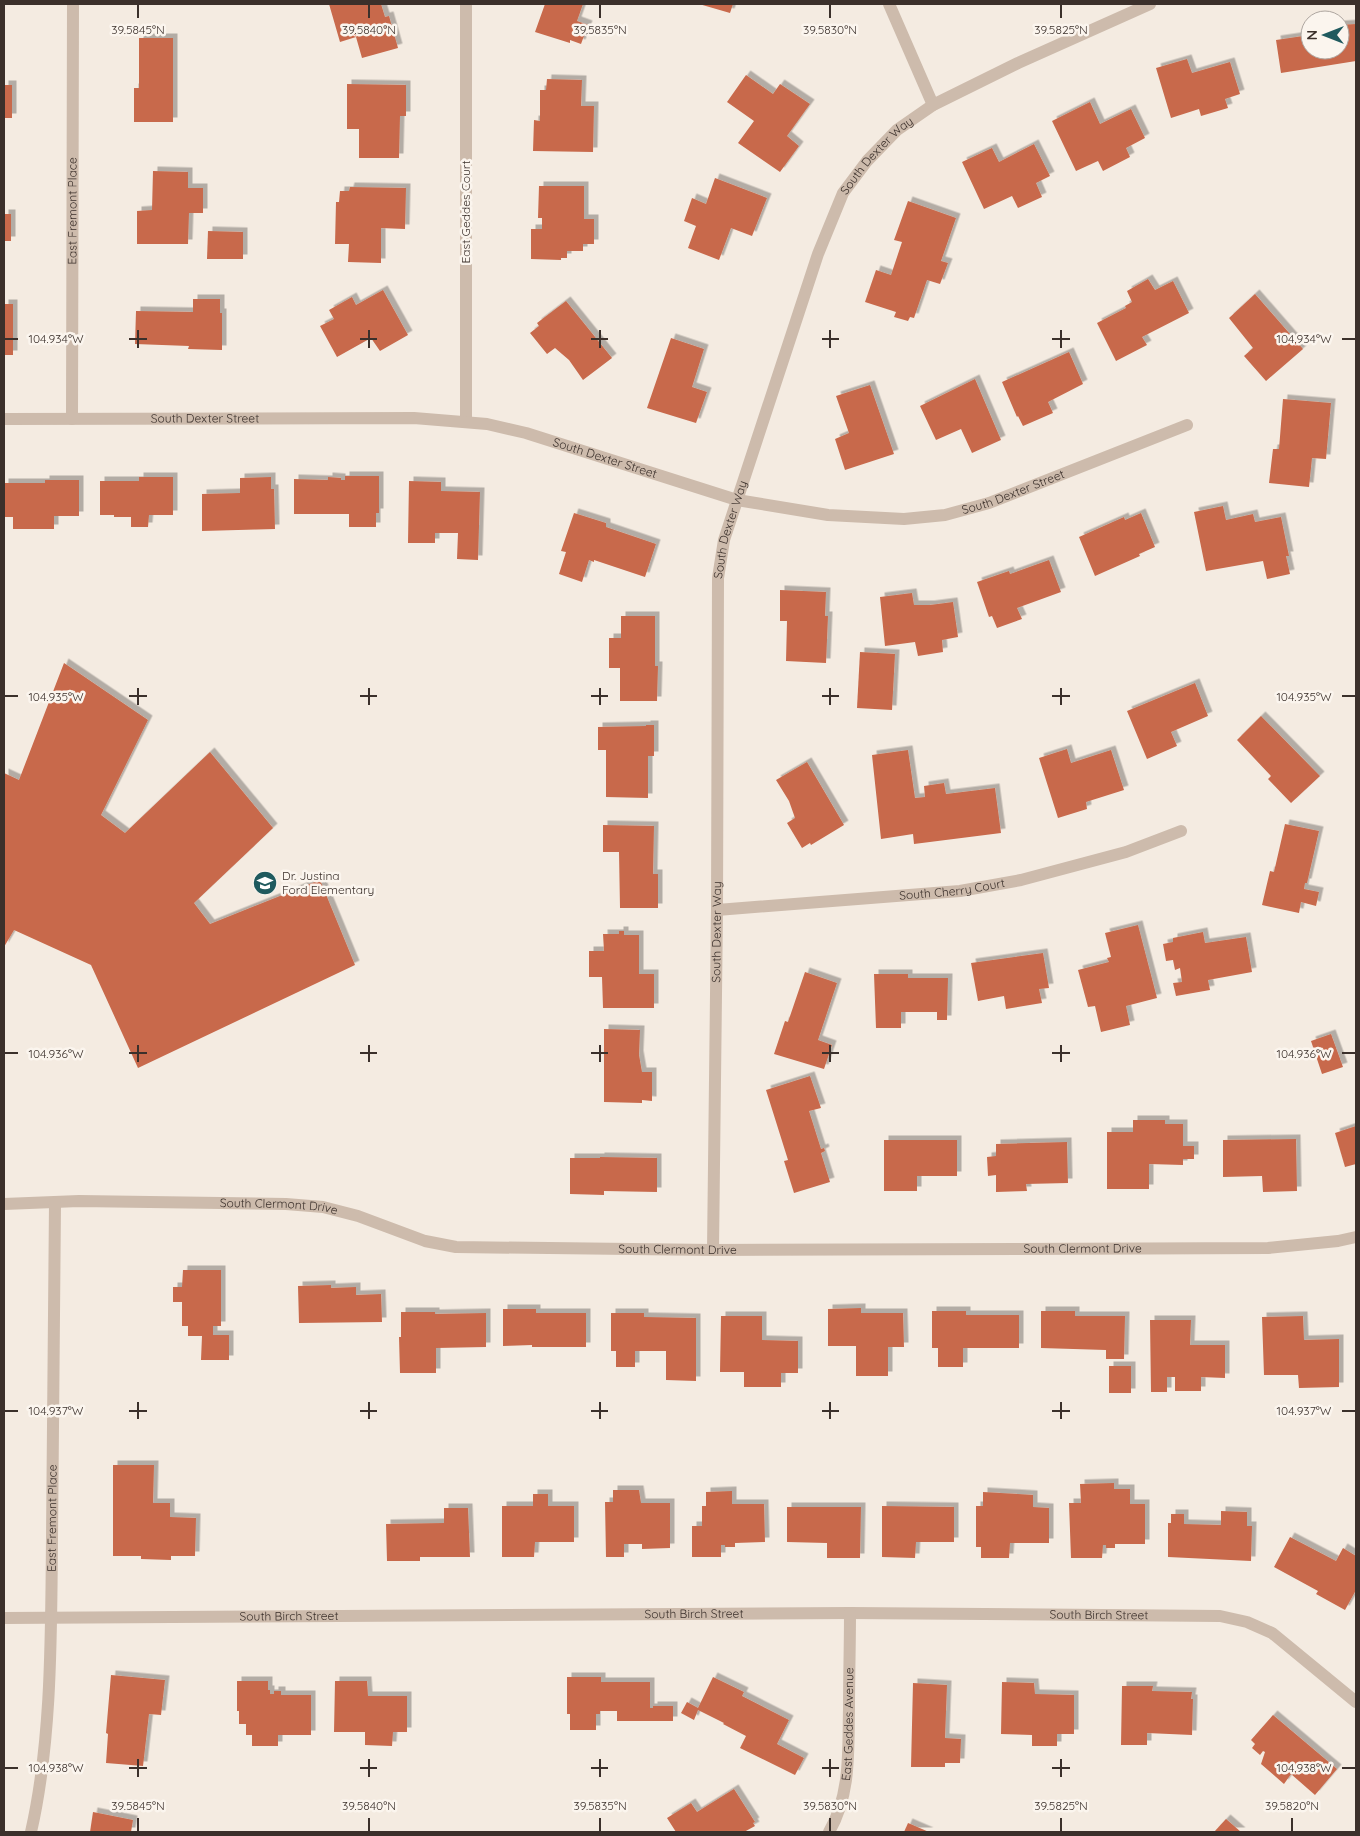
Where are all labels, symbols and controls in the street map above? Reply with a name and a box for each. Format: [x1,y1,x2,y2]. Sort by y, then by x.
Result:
north arrow [1300,10,1350,60]
text: 39.5845°N [111,22,165,37]
text: 39.5840°N [342,22,396,37]
text: 39.5835°N [573,22,627,37]
text: 39.5830°N [803,22,857,37]
text: 39.5825°N [1034,22,1088,37]
text: N [1303,30,1321,40]
street label: South Dexter Way [837,113,916,197]
street label: East Fremont Place [64,157,80,265]
street label: East Geddes Court [458,160,473,264]
text: 104.934°W [29,331,84,346]
text: 104.934°W [1277,331,1332,346]
street label: South Dexter Street [151,410,259,426]
street label: South Dexter Street [551,434,659,481]
street label: South Dexter Street [960,466,1066,517]
street label: South Dexter Way [710,479,750,580]
text: 104.935°W [28,689,84,704]
text: 104.935°W [1276,689,1332,704]
place label: Dr. Justina Ford Elementary [282,868,374,897]
school or university icon: Dr. Justina Ford Elementary [252,870,278,896]
street label: South Cherry Court [899,875,1006,903]
street label: South Dexter Way [708,881,724,983]
text: 104.936°W [28,1046,84,1061]
text: 104.936°W [1276,1046,1332,1061]
street label: South Clermont Drive [220,1195,340,1218]
street label: South Clermont Drive [1023,1240,1142,1256]
street label: South Clermont Drive [618,1241,737,1257]
text: 104.937°W [29,1403,84,1418]
text: 104.937°W [1277,1403,1332,1418]
street label: East Fremont Place [44,1464,60,1572]
street label: South Birch Street [644,1606,743,1621]
street label: South Birch Street [1049,1607,1149,1622]
street label: South Birch Street [239,1608,338,1624]
street label: East Geddes Avenue [838,1667,856,1782]
text: 104.938°W [28,1760,84,1775]
text: 104.938°W [1276,1760,1332,1775]
text: 39.5845°N [111,1798,165,1813]
text: 39.5840°N [342,1798,396,1813]
text: 39.5835°N [573,1798,627,1813]
text: 39.5830°N [803,1798,857,1813]
text: 39.5825°N [1034,1798,1088,1813]
text: 39.5820°N [1265,1798,1319,1813]

